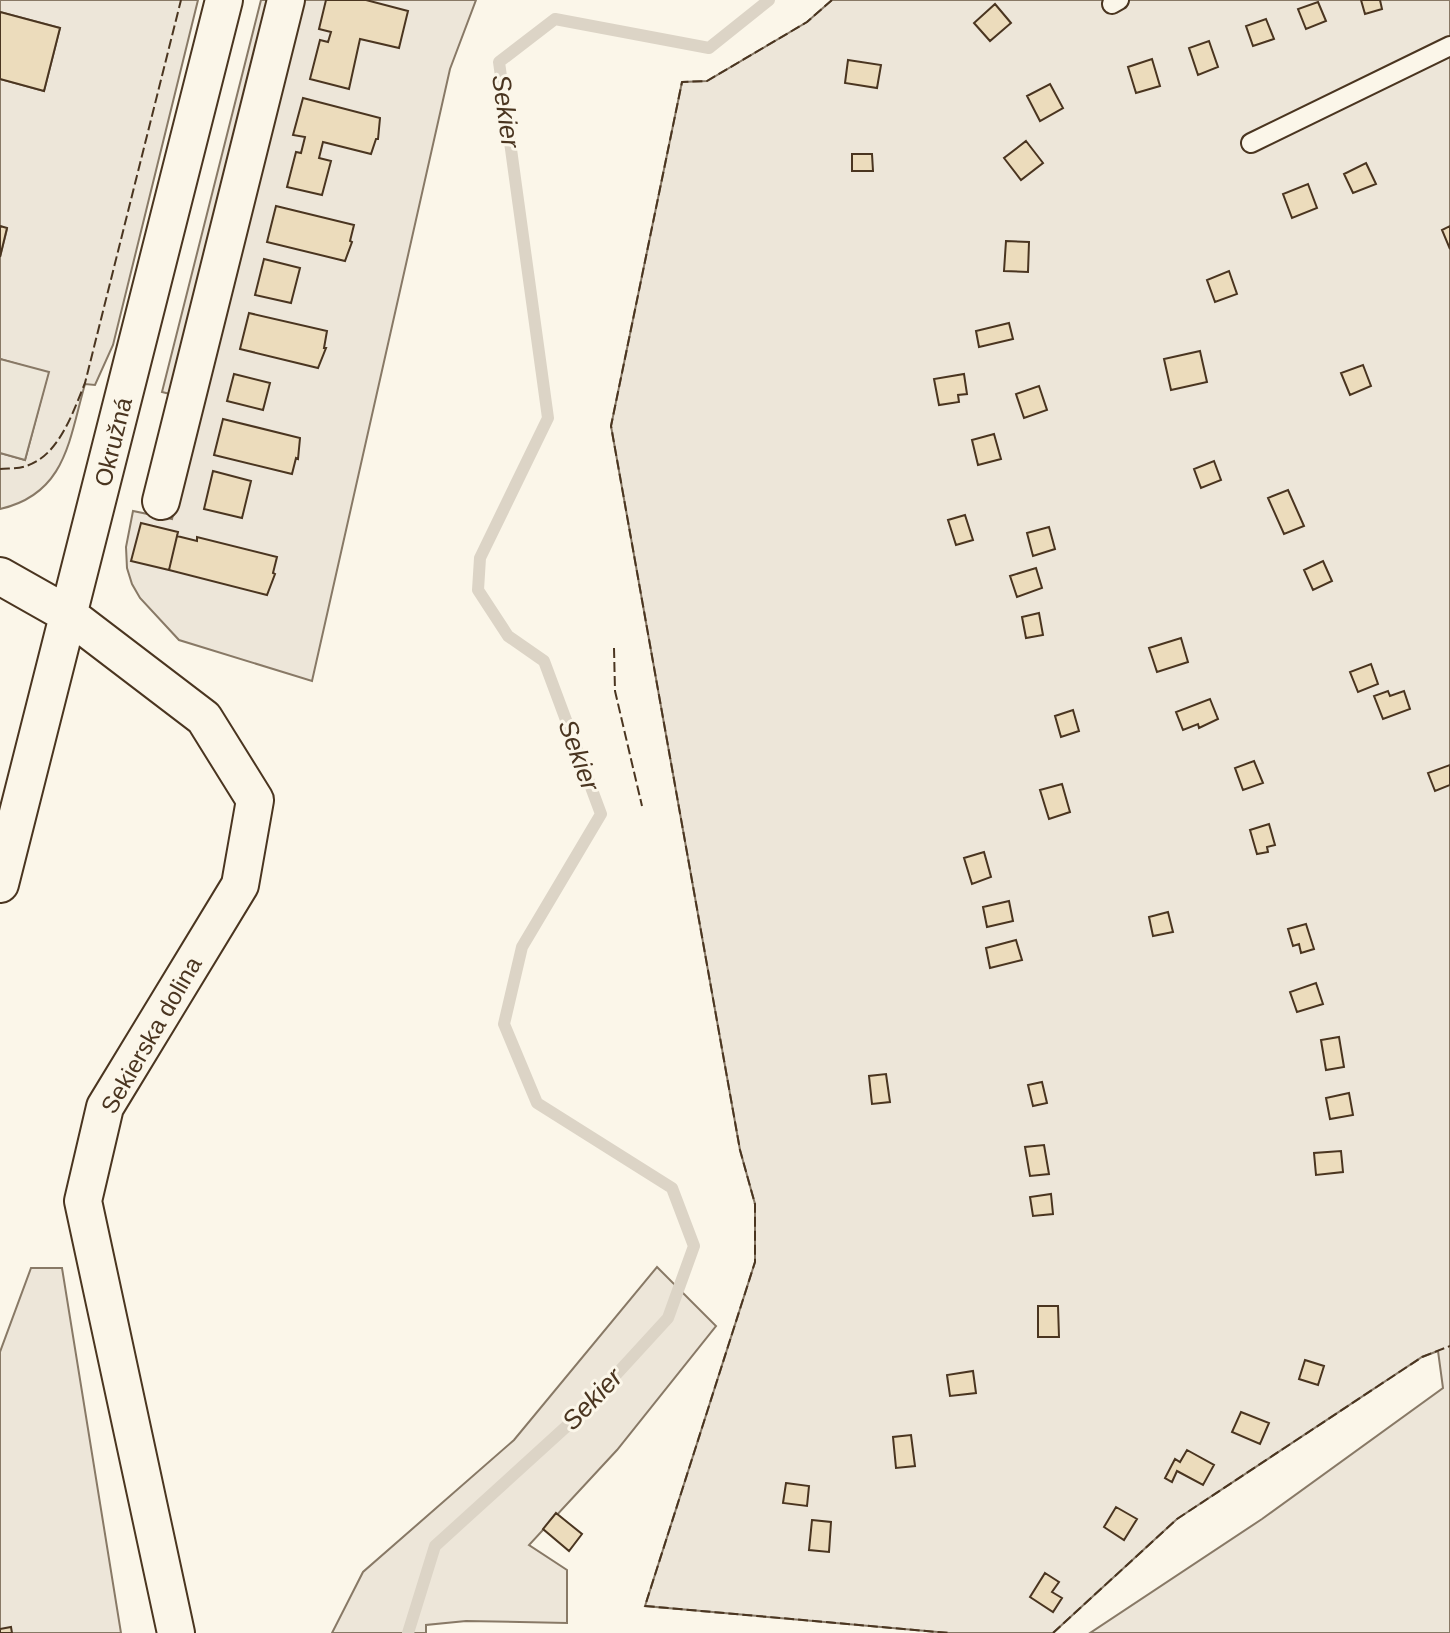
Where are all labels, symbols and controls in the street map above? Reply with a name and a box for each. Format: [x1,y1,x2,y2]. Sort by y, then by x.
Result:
water label: Sekier [486,72,526,151]
street label: Okružná [89,394,137,489]
water label: Sekier [552,715,606,796]
street label: Sekierska dolina [95,951,207,1118]
water label: Sekier [556,1361,629,1436]

